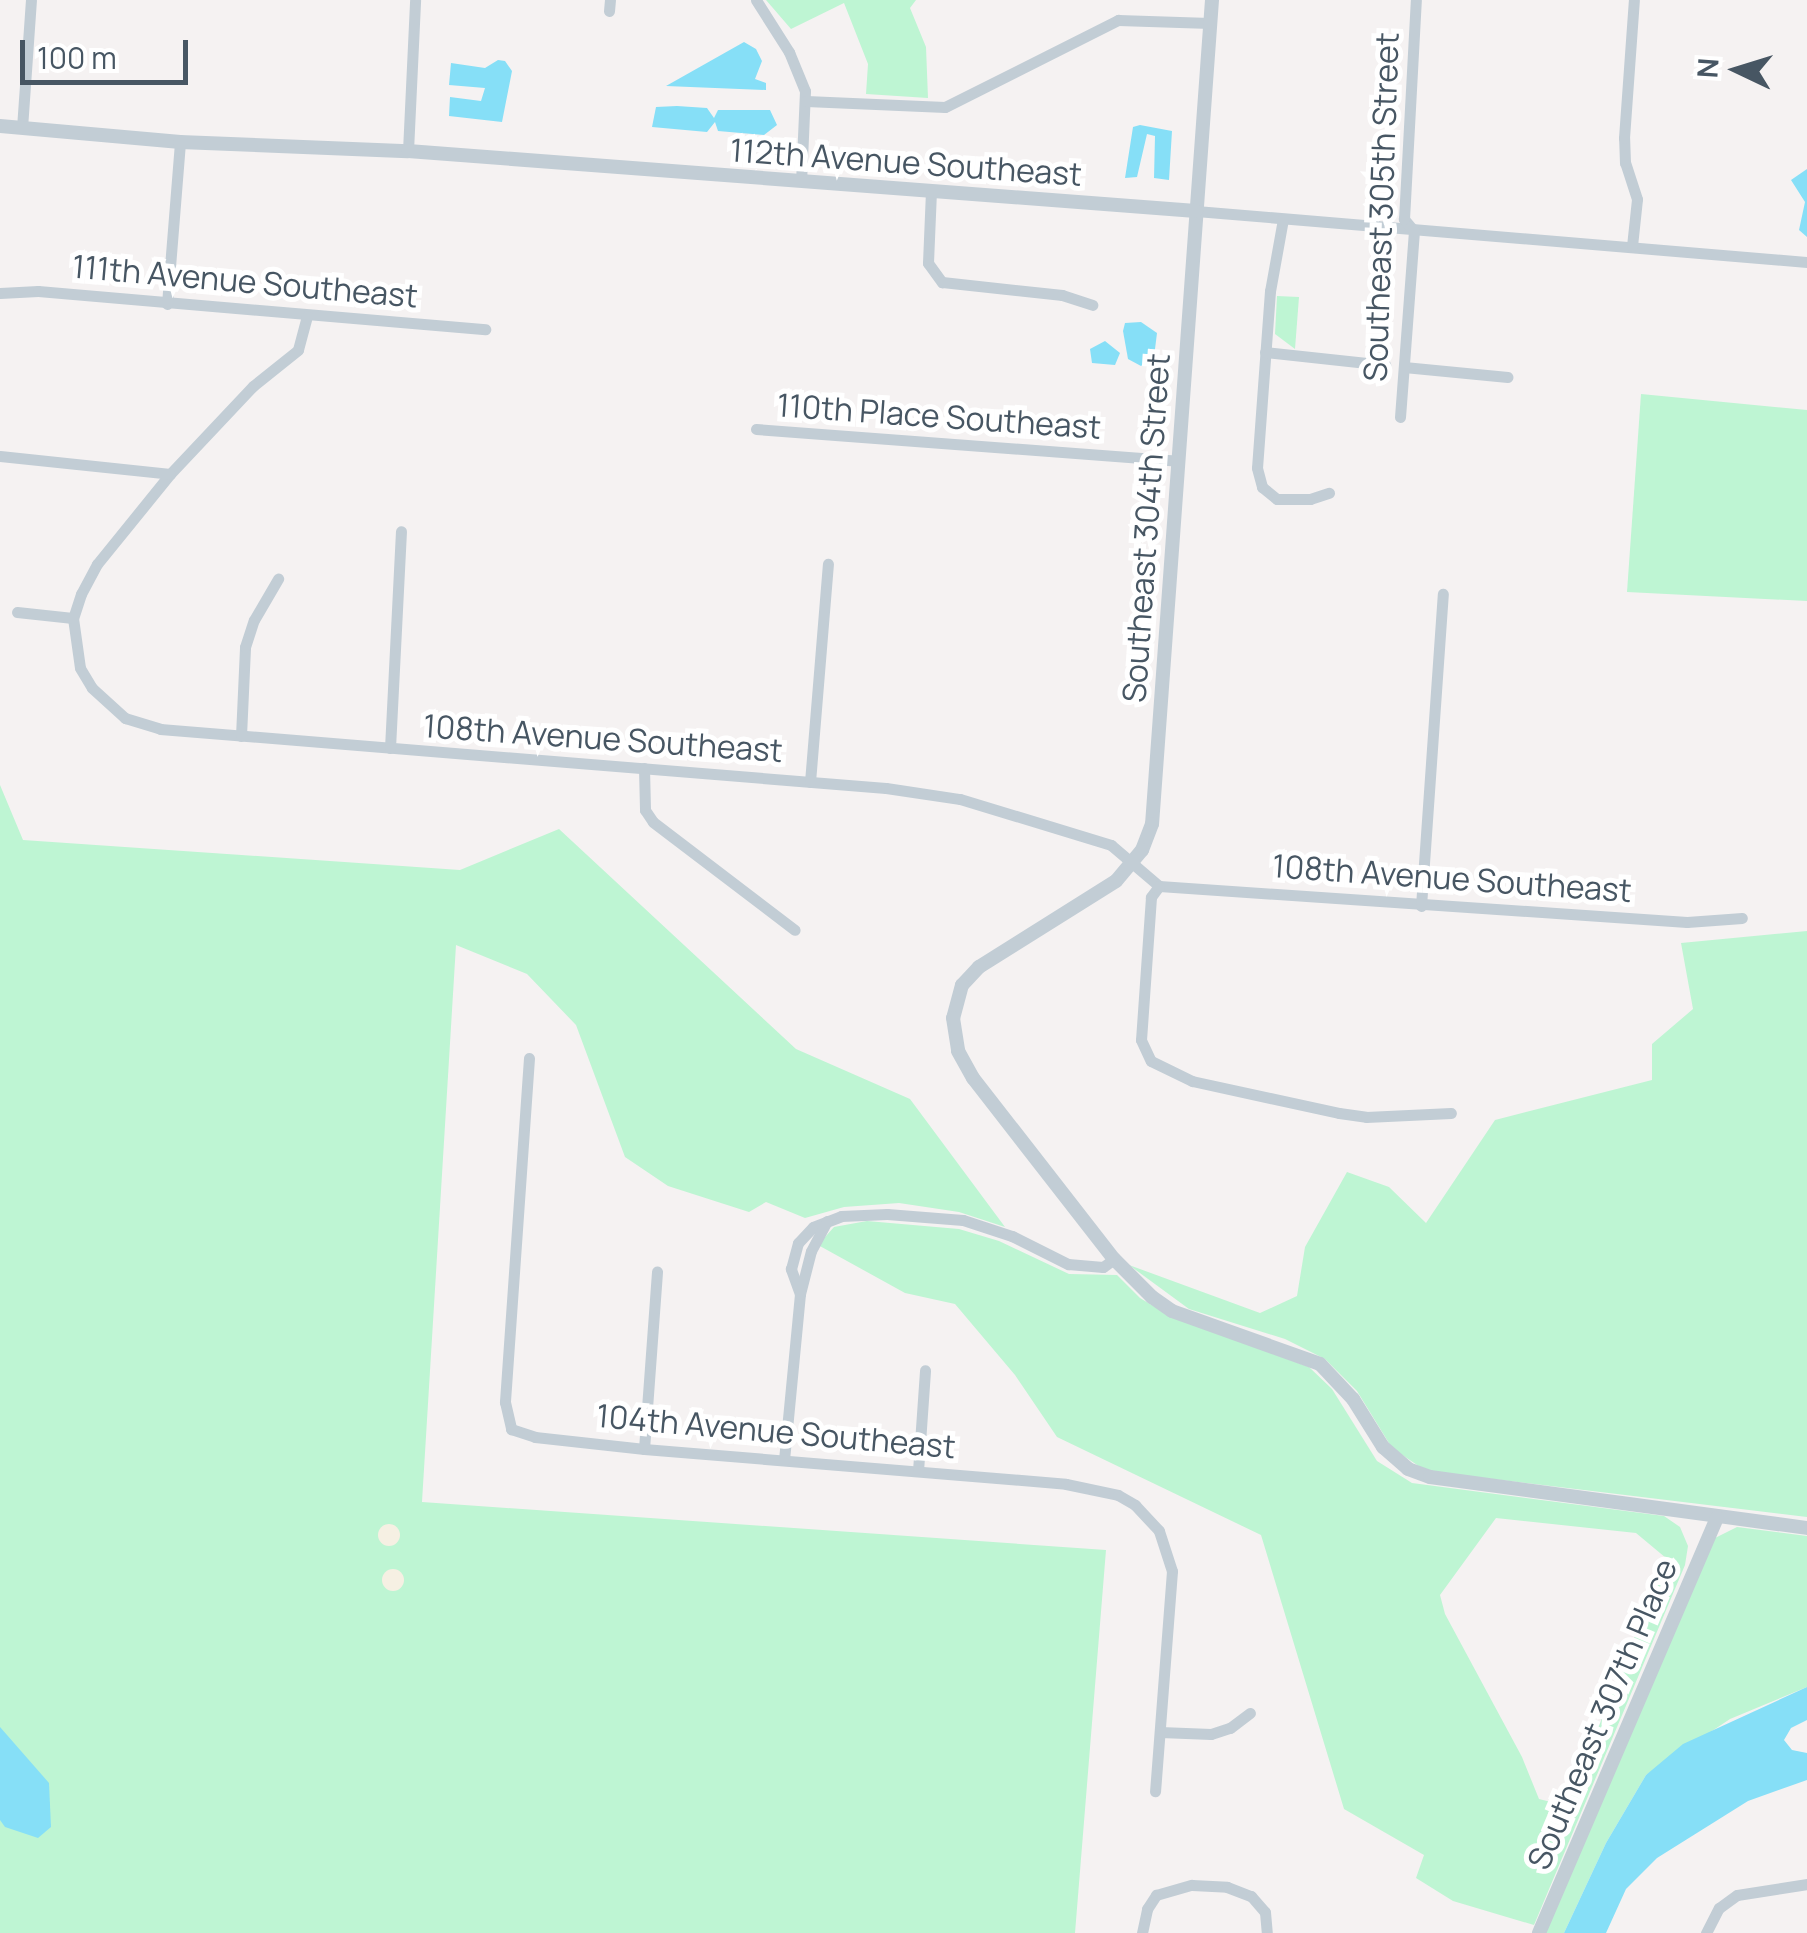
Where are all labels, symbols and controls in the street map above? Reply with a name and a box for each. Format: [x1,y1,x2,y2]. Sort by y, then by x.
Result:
scale bar [25,20,192,82]
north arrow [1687,20,1787,120]
street label: Southeast 305th Street [1356,32,1406,382]
text: 100 m [37,37,117,78]
text: N [1687,57,1727,79]
street label: 112th Avenue Southeast [729,131,1083,193]
street label: 111th Avenue Southeast [71,247,419,315]
street label: Southeast 304th Street [1115,352,1177,704]
street label: 110th Place Southeast [776,386,1102,446]
street label: 108th Avenue Southeast [422,706,784,770]
street label: 108th Avenue Southeast [1271,846,1633,910]
street label: 104th Avenue Southeast [595,1396,957,1466]
street label: Southeast 307th Place [1519,1553,1685,1875]

